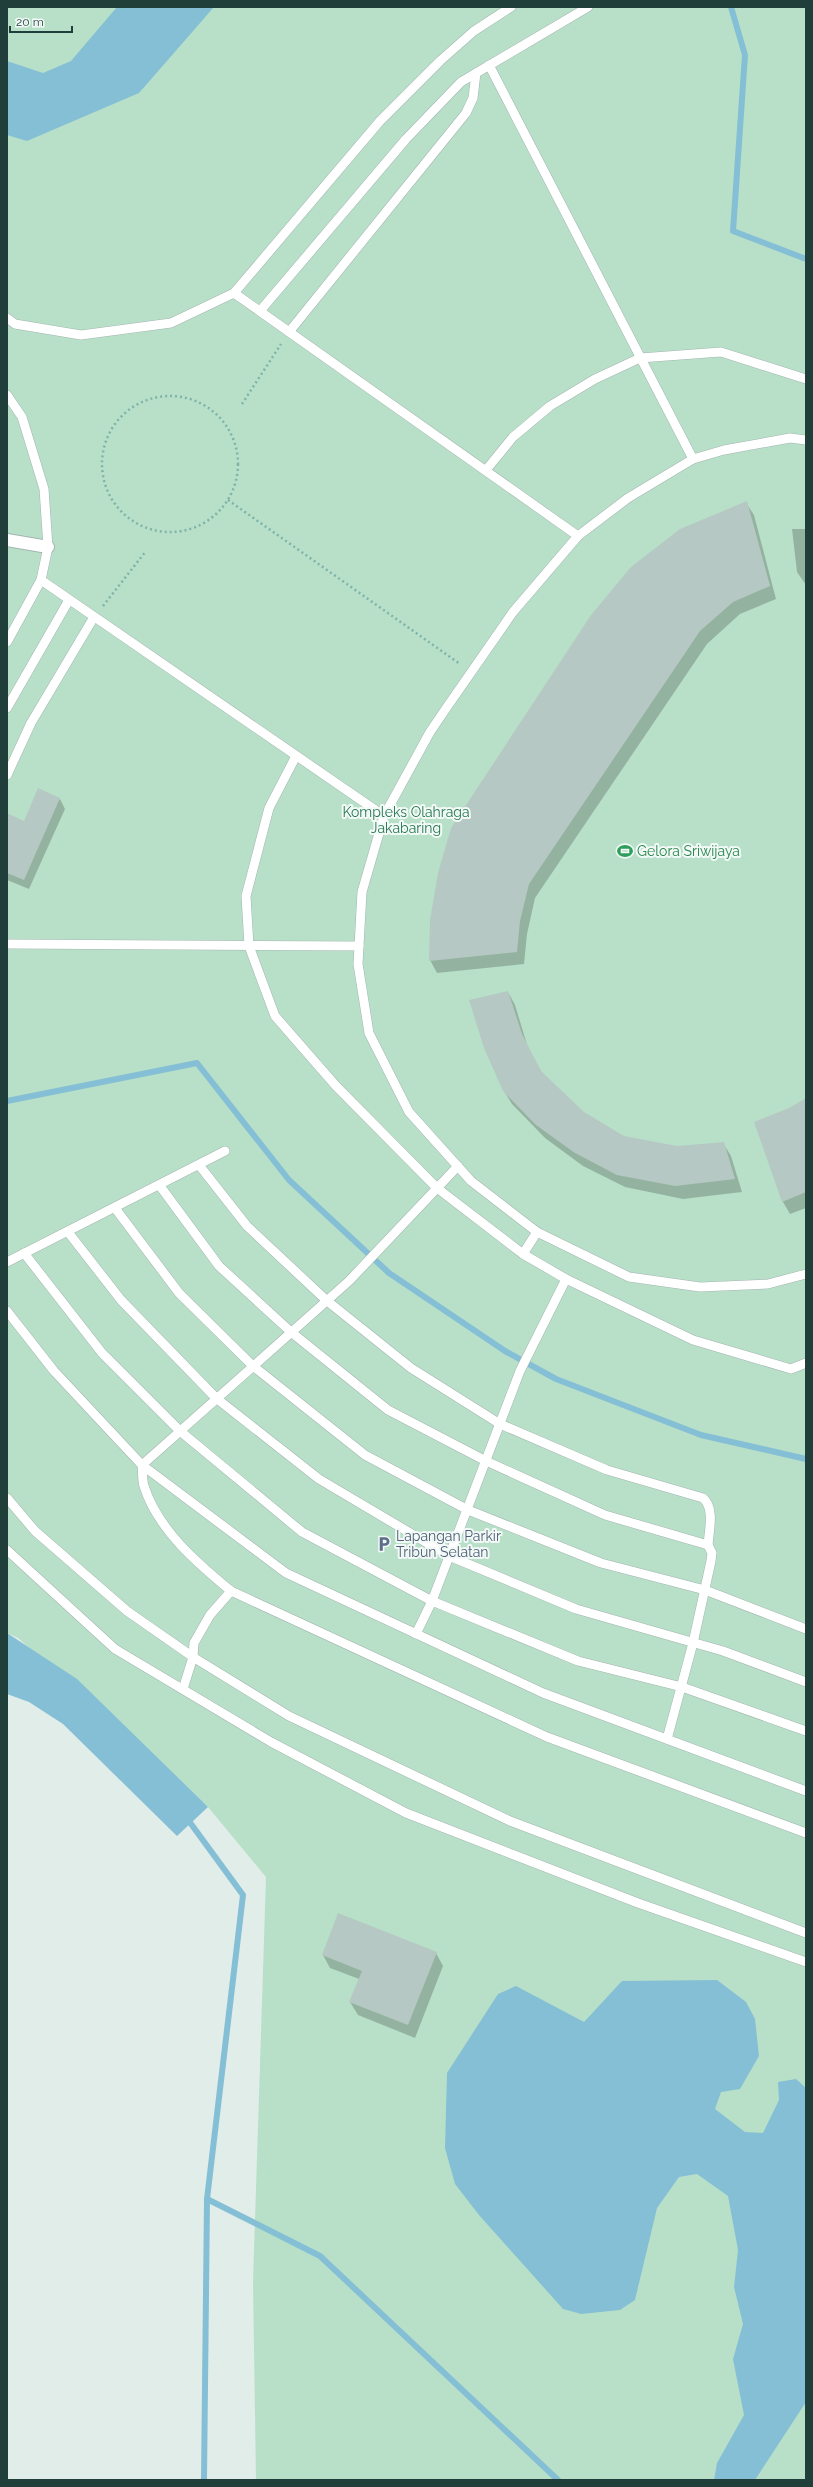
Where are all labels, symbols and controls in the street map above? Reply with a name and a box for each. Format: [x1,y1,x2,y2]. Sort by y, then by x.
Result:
scale bar [10,8,72,34]
text: 20 m [16,15,44,29]
park label: Kompleks Olahraga Jakabaring [342,804,470,836]
sports icon: Gelora Sriwijaya [616,842,634,860]
place label: Gelora Sriwijaya [637,843,740,859]
place label: Lapangan Parkir Tribun Selatan [396,1528,501,1560]
parking icon: Lapangan Parkir Tribun Selatan [375,1535,393,1553]

